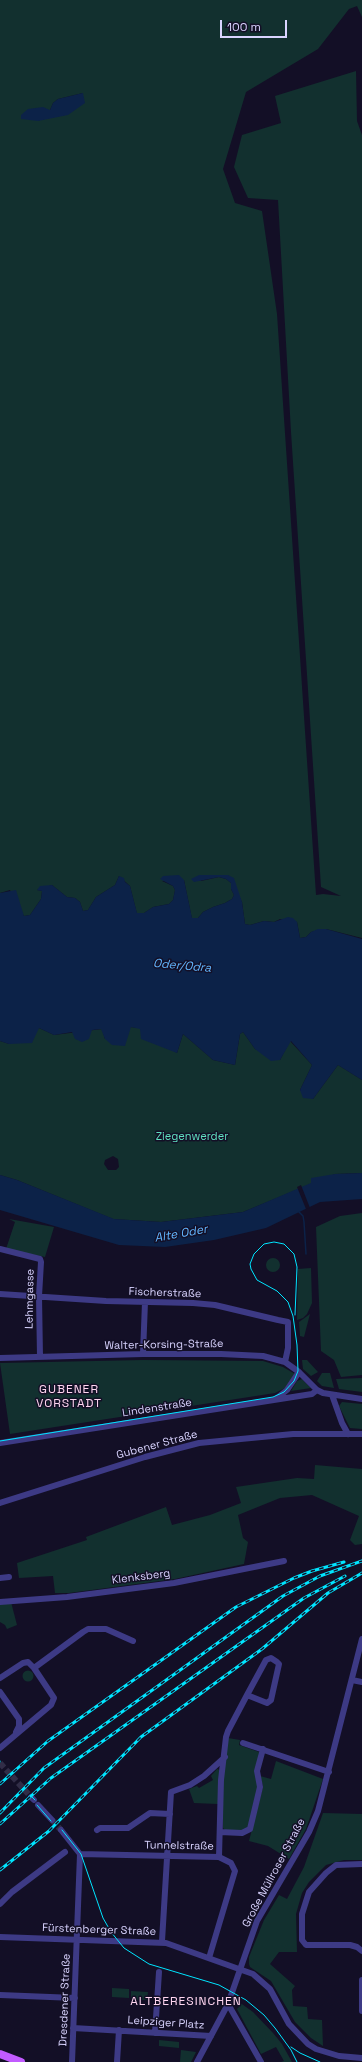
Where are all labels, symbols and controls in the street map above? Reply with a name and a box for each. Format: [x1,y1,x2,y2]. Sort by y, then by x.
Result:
scale bar [222,12,289,38]
text: 100 m [227,19,261,35]
water label: Oder/Odra [152,956,212,976]
park label: Ziegenwerder [156,1130,228,1144]
water label: Alte Oder [153,1222,209,1246]
street label: Lehmgasse [23,1269,37,1329]
street label: Fischerstraße [128,1285,202,1301]
street label: Walter-Korsing-Straße [104,1337,224,1353]
district label: GUBENER VORSTADT [36,1383,102,1411]
street label: Lindenstraße [121,1396,193,1420]
street label: Gubener Straße [115,1428,199,1462]
street label: Klenksberg [111,1567,171,1587]
street label: Große Müllroser Straße [240,1816,308,1930]
street label: Tunnelstraße [144,1839,214,1853]
street label: Fürstenberger Straße [42,1921,156,1939]
street label: Dresdener Straße [57,1953,73,2047]
district label: ALTBERESINCHEN [130,1995,242,2009]
street label: Leipziger Platz [127,2014,205,2032]

